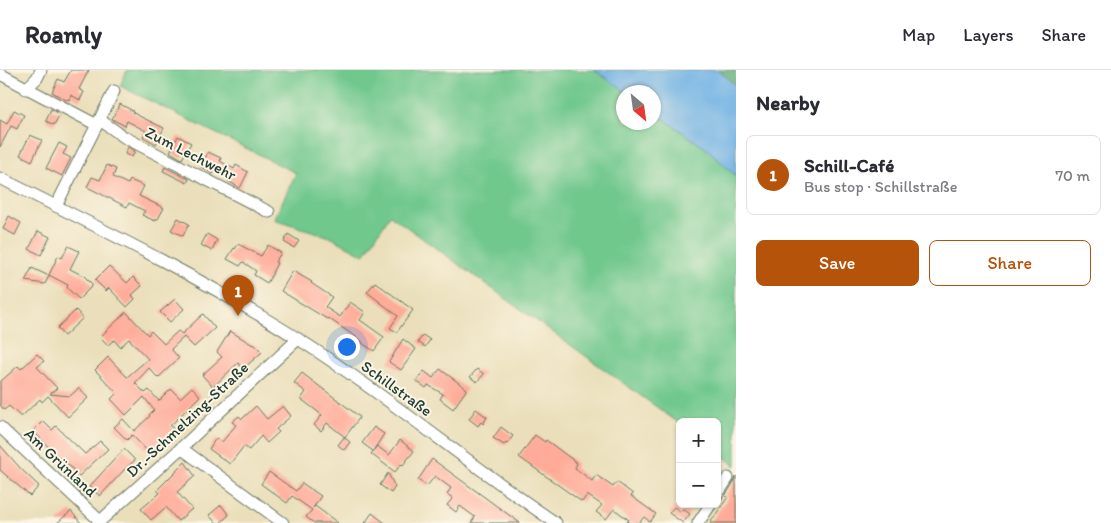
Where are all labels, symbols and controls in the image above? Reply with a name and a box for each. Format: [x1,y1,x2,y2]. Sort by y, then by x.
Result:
text: Roamly [25,20,102,49]
text: Map [902,24,935,46]
text: Layers [963,24,1013,46]
text: Share [1041,24,1086,46]
north arrow [616,85,661,130]
text: Nearby [756,90,820,115]
street label: Zum Lechwehr [142,122,240,185]
text: Schill-Café [804,154,894,177]
text: 1 [769,166,777,185]
text: 70 m [1055,166,1090,185]
text: Bus stop · Schillstraße [804,177,957,196]
button: Save [756,240,919,286]
button: Share [929,240,1091,286]
pin: 1 [222,275,254,316]
your location [334,334,360,360]
street label: Schillstraße [358,356,436,421]
street label: Dr.-Schmelzing-Straße [122,358,252,481]
map controls [676,418,721,508]
button: + [676,418,721,463]
street label: Am Grünland [20,424,101,501]
button: − [676,463,721,508]

